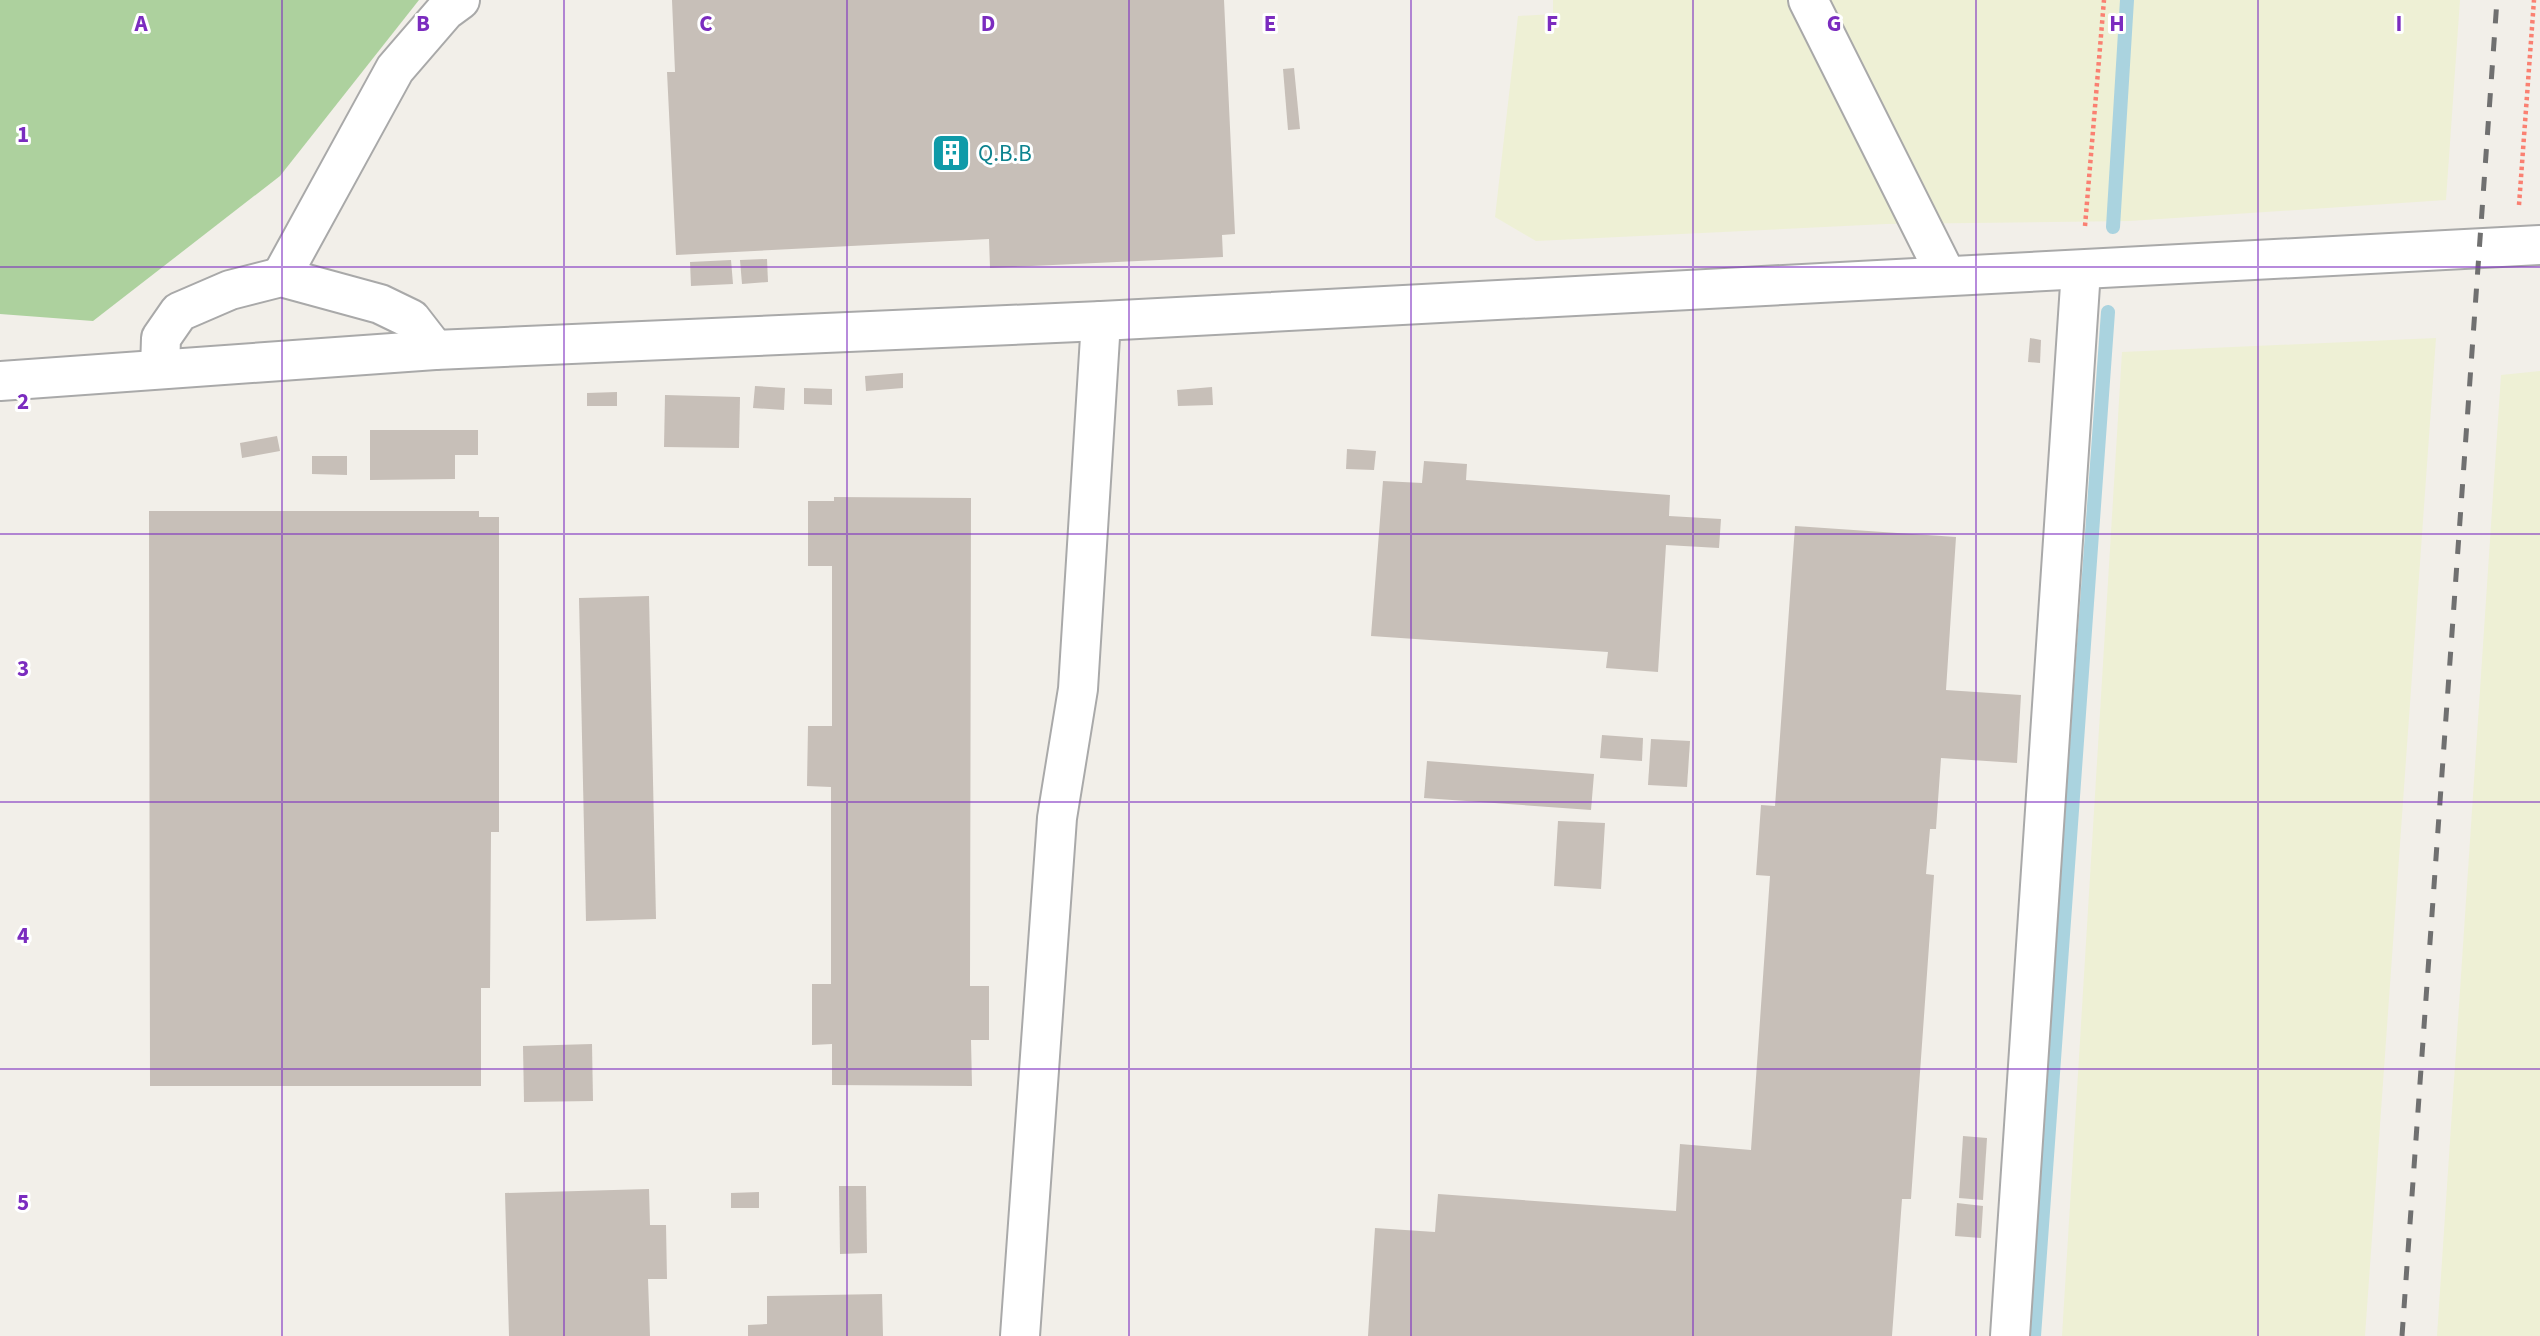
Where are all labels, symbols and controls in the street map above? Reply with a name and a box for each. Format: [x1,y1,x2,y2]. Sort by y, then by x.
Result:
text: A [133,7,148,40]
text: B [416,7,430,40]
text: C [699,7,713,40]
text: D [981,7,995,40]
text: E [1264,7,1276,40]
text: F [1546,7,1558,40]
text: G [1827,7,1841,40]
text: H [2109,7,2125,40]
text: I [2396,7,2402,40]
text: 1 [17,118,29,151]
building icon: Q.B.B [930,132,972,174]
place label: Q.B.B [978,137,1032,170]
text: 2 [17,385,29,418]
text: 3 [17,652,29,685]
text: 4 [17,919,29,952]
text: 5 [17,1186,29,1219]

